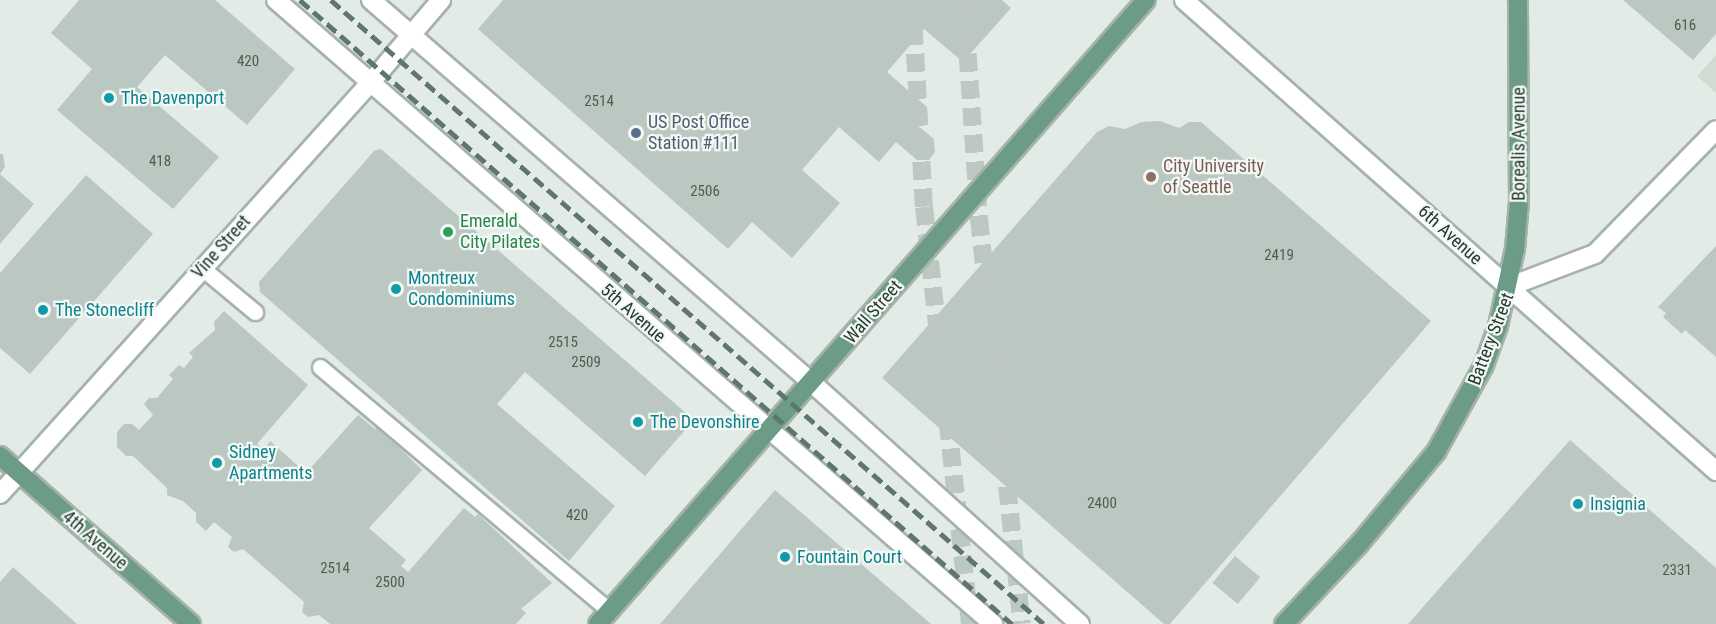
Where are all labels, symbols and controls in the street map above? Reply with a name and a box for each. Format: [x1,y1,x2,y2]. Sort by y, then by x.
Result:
house number: 616 [1674,17,1696,35]
house number: 420 [237,53,259,71]
place label: The Davenport [121,87,224,109]
street label: Borealis Avenue [1508,87,1530,201]
marker: The Davenport [102,91,116,105]
house number: 2514 [584,93,614,111]
place label: US Post Office Station #111 [648,112,749,154]
marker: US Post Office Station #111 [629,126,643,140]
house number: 418 [149,153,171,171]
place label: City University of Seattle [1163,156,1264,198]
marker: City University of Seattle [1144,170,1158,184]
house number: 2506 [690,183,720,201]
street label: 6th Avenue [1413,201,1487,269]
street label: Vine Street [187,211,255,283]
place label: Emerald City Pilates [460,211,540,254]
marker: Emerald City Pilates [441,225,455,239]
house number: 2419 [1264,247,1294,265]
place label: Montreux Condominiums [408,268,515,310]
street label: Wall Street [840,276,906,348]
street label: 5th Avenue [596,279,670,347]
marker: Montreux Condominiums [389,282,403,296]
street label: Battery Street [1464,290,1518,388]
place label: The Stonecliff [55,299,154,321]
marker: The Stonecliff [36,303,50,317]
house number: 2515 [548,334,578,352]
house number: 2509 [571,354,601,372]
place label: The Devonshire [650,411,759,433]
marker: The Devonshire [631,415,645,429]
place label: Sidney Apartments [229,442,312,484]
marker: Sidney Apartments [210,456,224,470]
place label: Insignia [1590,493,1646,515]
house number: 2400 [1087,495,1117,513]
marker: Insignia [1571,497,1585,511]
street label: 4th Avenue [58,506,132,574]
house number: 420 [566,507,588,525]
place label: Fountain Court [797,546,902,568]
marker: Fountain Court [778,550,792,564]
house number: 2514 [320,560,350,578]
house number: 2331 [1662,562,1692,580]
house number: 2500 [375,574,405,592]

